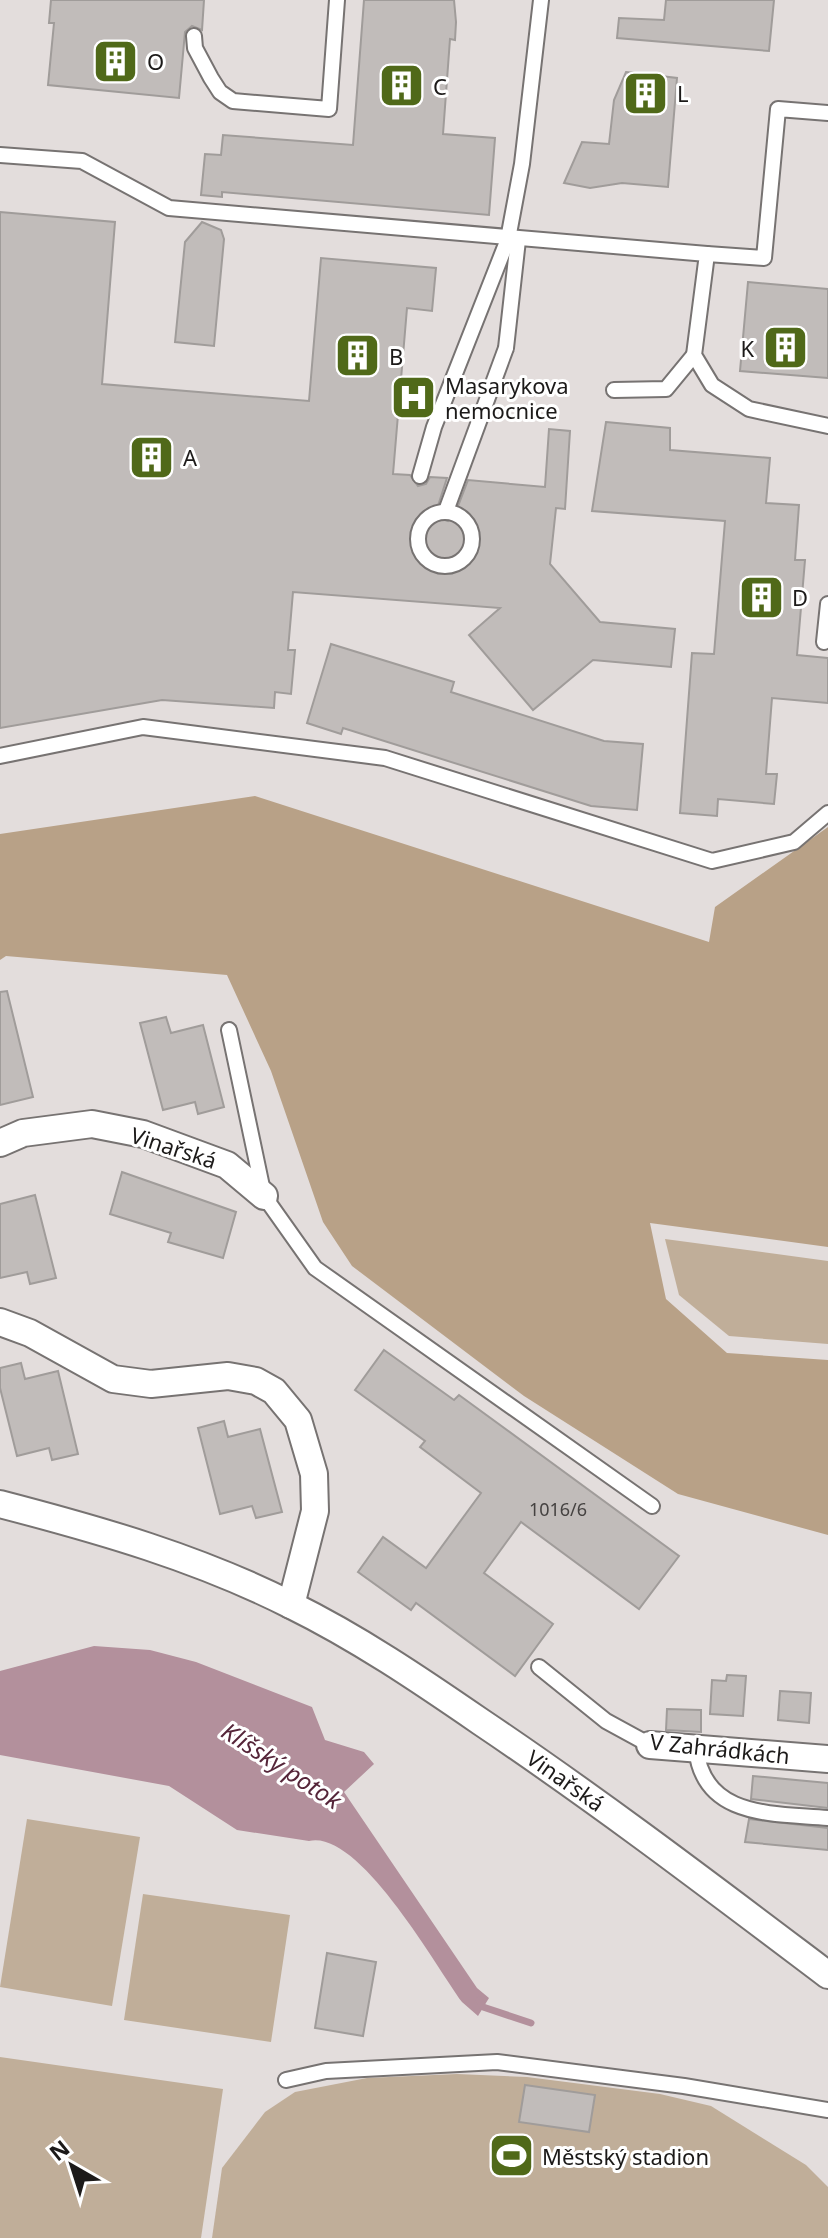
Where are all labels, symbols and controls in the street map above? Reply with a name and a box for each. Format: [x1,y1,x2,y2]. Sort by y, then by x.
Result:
building icon: O [92,37,140,85]
place label: O [147,46,164,76]
building icon: C [378,62,426,110]
building icon: L [622,69,670,117]
place label: C [433,71,447,101]
place label: L [677,78,689,108]
building icon: K [761,324,809,372]
building icon: B [334,332,382,380]
place label: K [740,333,754,363]
place label: B [389,341,403,371]
place label: Masarykova nemocnice [445,370,569,425]
hospital icon: Masarykova nemocnice [390,374,438,422]
building icon: A [128,433,176,481]
place label: A [183,442,198,472]
building icon: D [737,573,785,621]
place label: D [792,582,808,612]
street label: Vinařská [127,1119,221,1175]
house number: 1016/6 [529,1497,587,1521]
water label: Klíšský potok [216,1714,349,1817]
street label: V Zahrádkách [649,1726,791,1770]
street label: Vinařská [521,1742,611,1818]
north arrow [32,2126,112,2206]
text: N [42,2132,75,2167]
sports icon: Městský stadion [487,2132,535,2180]
place label: Městský stadion [542,2141,709,2171]

